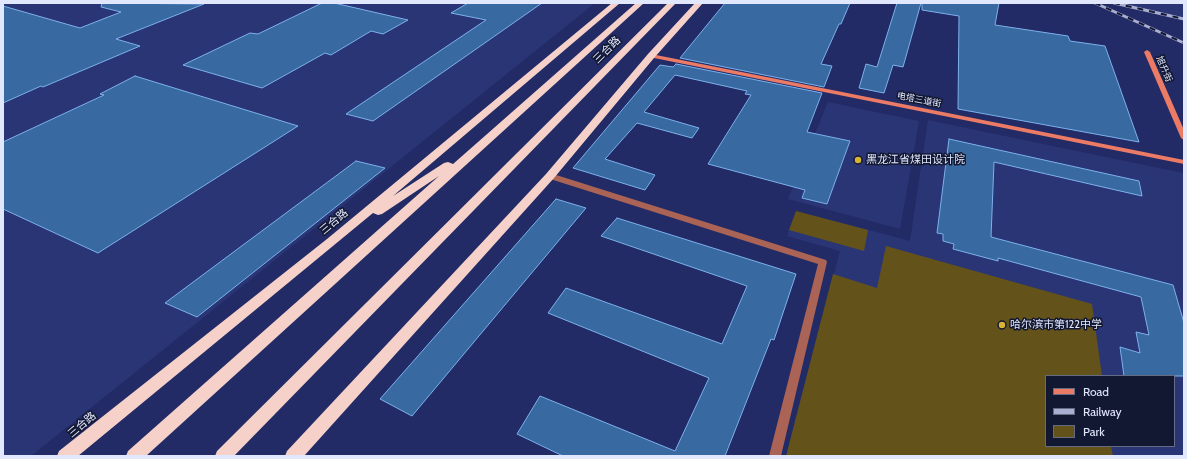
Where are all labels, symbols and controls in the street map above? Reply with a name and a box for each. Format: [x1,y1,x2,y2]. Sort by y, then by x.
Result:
street label: 三合路 [591,34,623,66]
street label: 旭升街 [1154,54,1174,84]
street label: 电塔三道街 [896,90,942,110]
place label: 黑龙江省煤田设计院 [866,153,965,167]
marker: 黑龙江省煤田设计院 [853,155,863,165]
street label: 三合路 [317,206,351,238]
place label: 哈尔滨市第122中学 [1010,318,1102,332]
marker: 哈尔滨市第122中学 [997,320,1007,330]
legend [1045,375,1175,447]
text: Road [1083,384,1109,399]
text: Railway [1083,404,1121,419]
street label: 三合路 [65,409,99,441]
text: Park [1083,424,1105,439]

